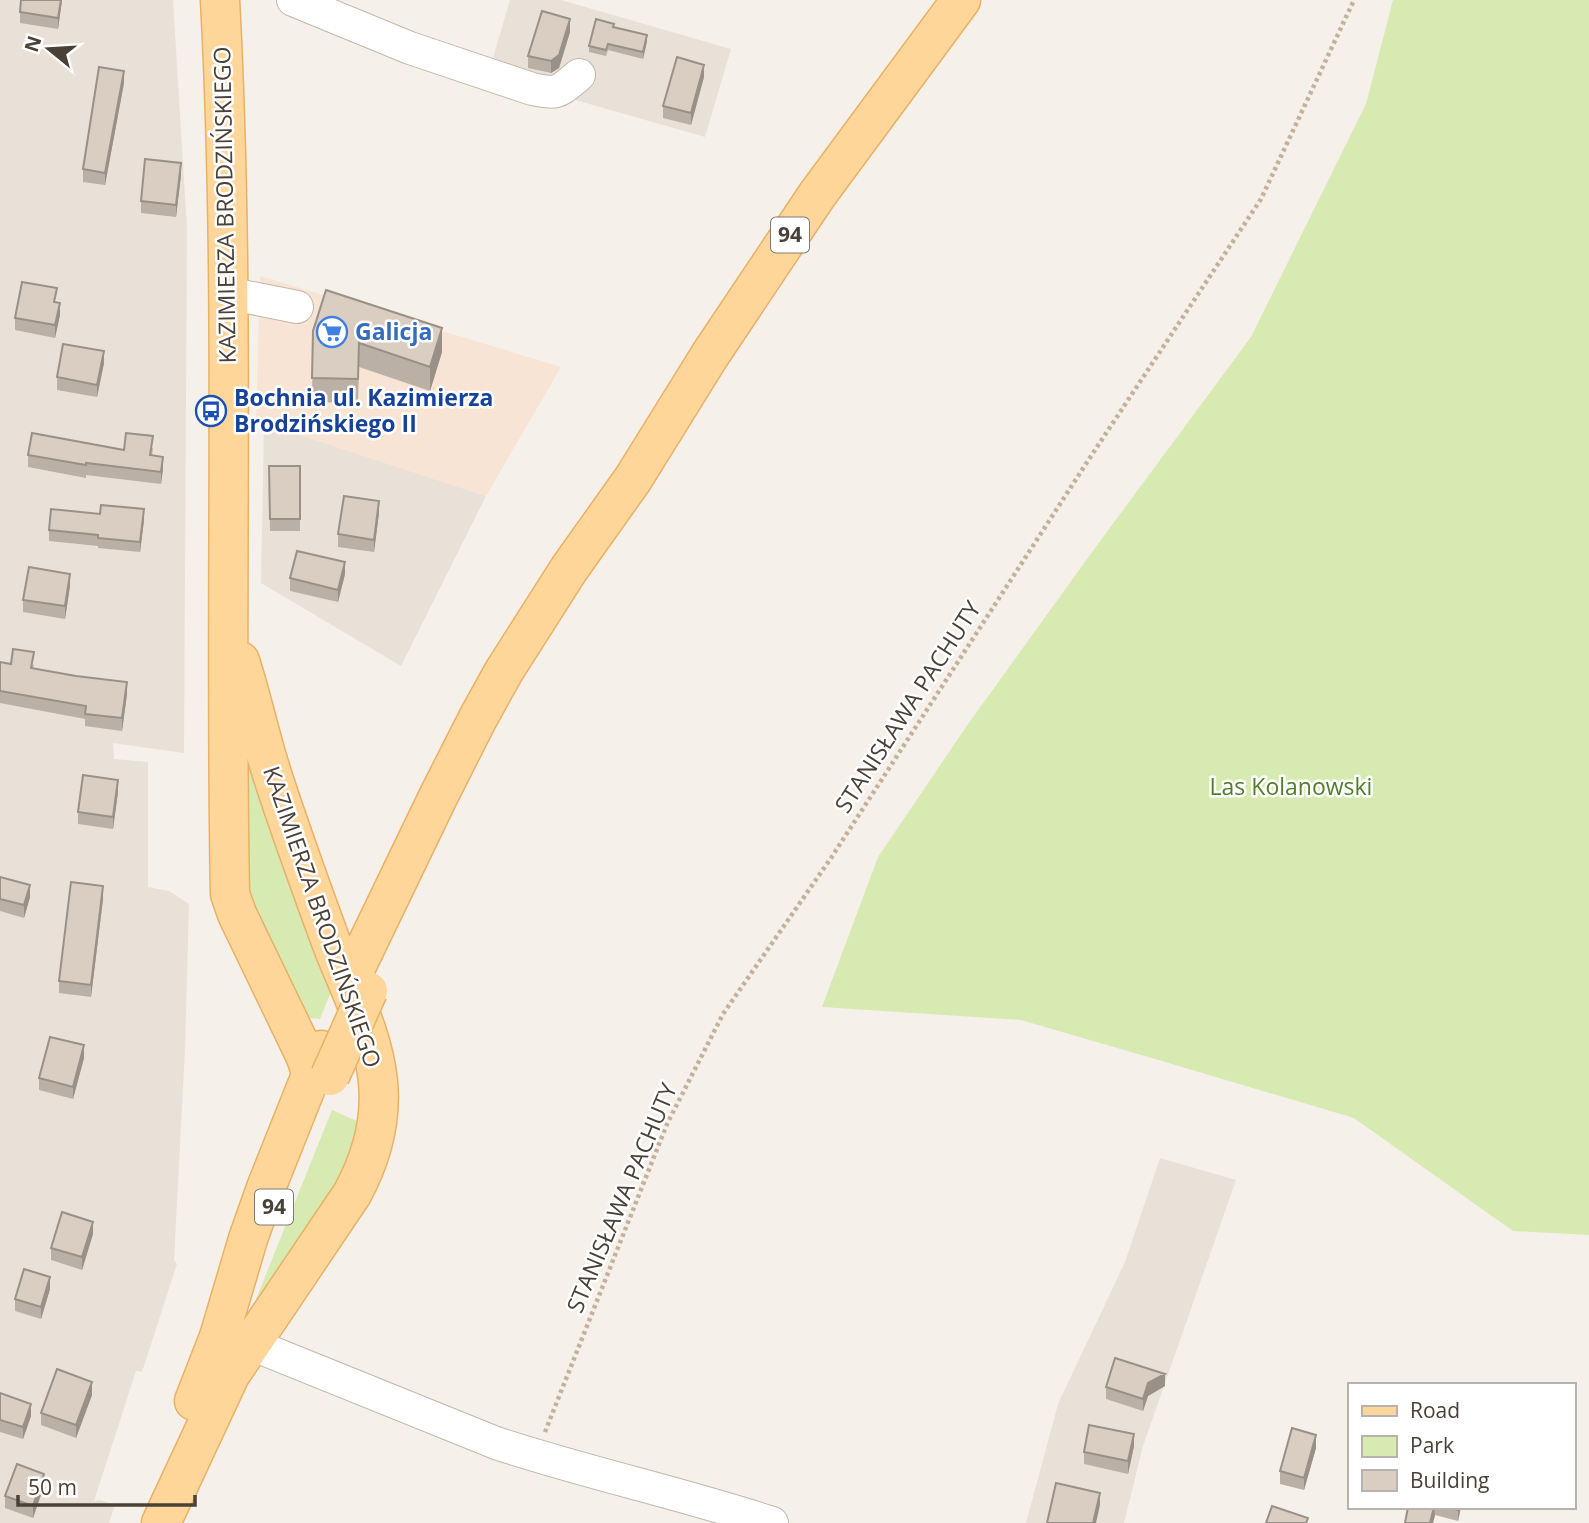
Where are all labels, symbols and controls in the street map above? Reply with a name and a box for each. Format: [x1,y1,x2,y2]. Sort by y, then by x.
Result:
north arrow [14,14,84,84]
text: N [18,32,48,55]
street label: KAZIMIERZA BRODZIŃSKIEGO [205,46,243,364]
road number: 94 [771,218,809,252]
supermarket icon: Galicja [315,315,349,349]
place label: Galicja [355,315,432,347]
place label: Bochnia ul. Kazimierza Brodzińskiego II [234,381,493,439]
bus stop icon: Bochnia ul. Kazimierza Brodzińskiego II [194,394,228,428]
street label: STANISŁAWA PACHUTY [827,594,988,819]
street label: KAZIMIERZA BRODZIŃSKIEGO [256,762,390,1072]
park label: Las Kolanowski [1210,770,1372,802]
street label: STANISŁAWA PACHUTY [558,1078,684,1317]
road number: 94 [255,1190,293,1224]
legend [1348,1383,1575,1509]
text: Road [1410,1396,1460,1424]
text: Park [1410,1431,1454,1459]
scale bar [18,1464,194,1508]
text: Building [1410,1466,1489,1494]
text: 50 m [28,1473,77,1501]

